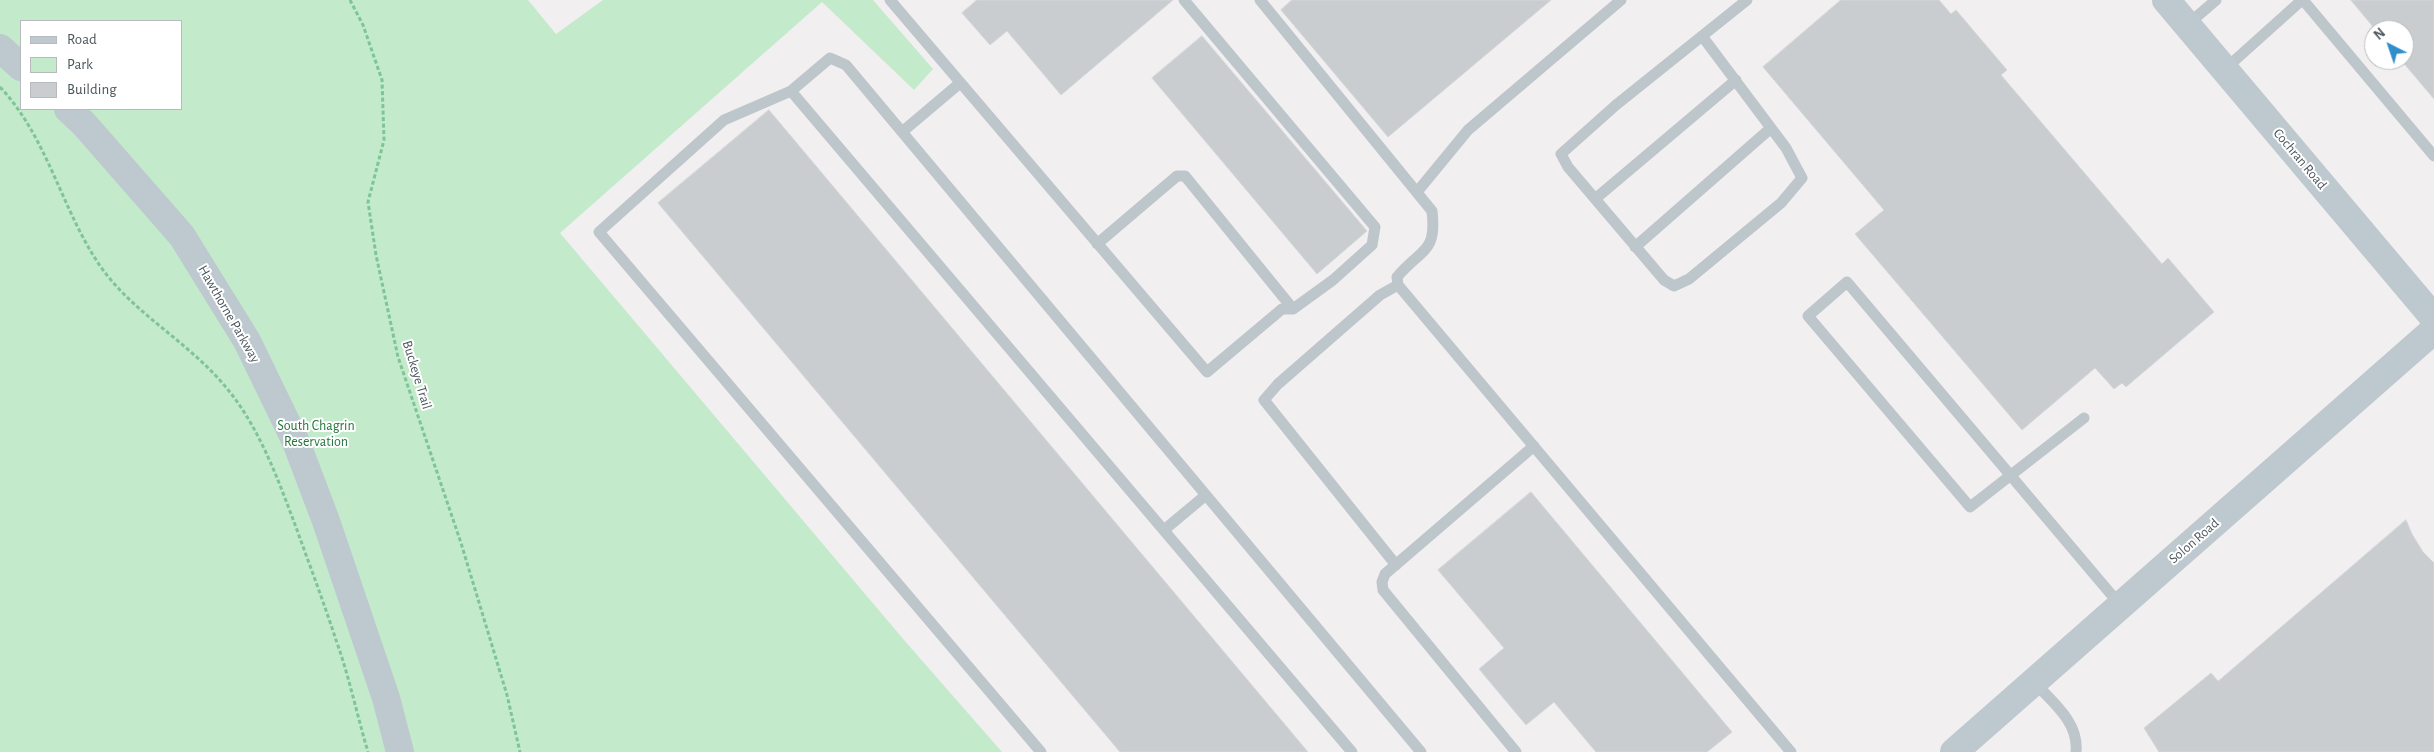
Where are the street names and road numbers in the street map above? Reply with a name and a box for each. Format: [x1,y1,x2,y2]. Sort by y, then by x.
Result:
street label: Cochran Road [2270,125,2330,193]
street label: Hawthorne Parkway [194,262,264,366]
street label: Buckeye Trail [399,339,435,411]
street label: Solon Road [2166,515,2222,567]

